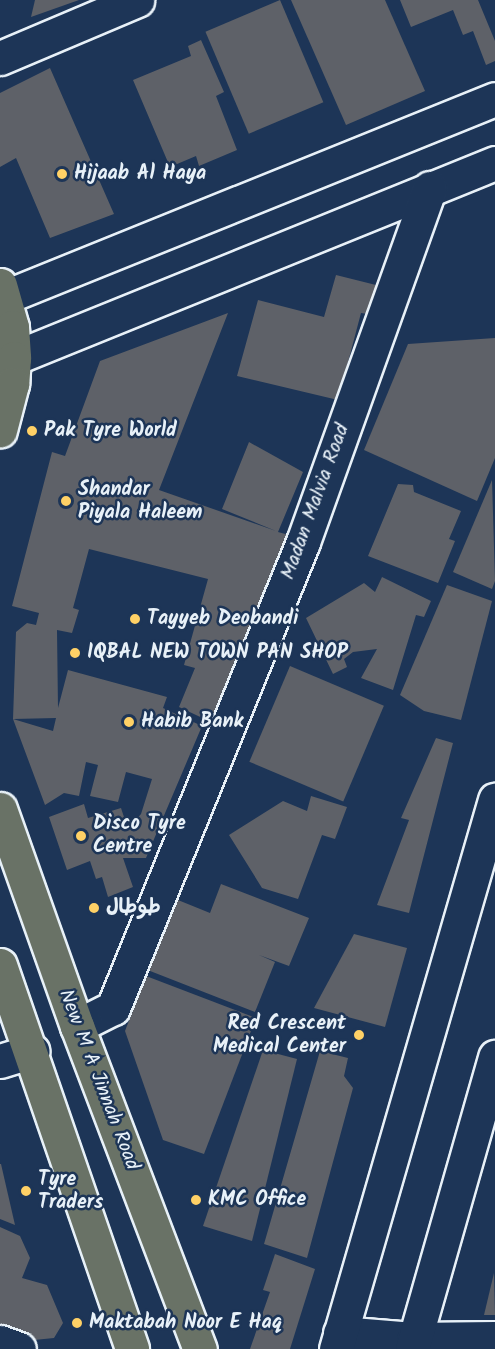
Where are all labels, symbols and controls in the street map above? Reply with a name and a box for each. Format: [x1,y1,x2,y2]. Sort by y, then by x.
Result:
place label: Hijaab Al Haya [74,162,206,186]
marker: Hijaab Al Haya [55,167,69,181]
place label: Pak Tyre World [44,419,177,443]
street label: Madan Malvia Road [277,421,355,583]
marker: Pak Tyre World [25,424,39,438]
place label: Shandar Piyala Haleem [78,478,202,525]
marker: Shandar Piyala Haleem [59,494,73,508]
place label: Tayyeb Deobandi [147,607,298,631]
marker: Tayyeb Deobandi [128,612,142,626]
place label: IQBAL NEW TOWN PAN SHOP [87,641,348,665]
marker: IQBAL NEW TOWN PAN SHOP [68,646,82,660]
place label: Habib Bank [141,710,243,734]
marker: Habib Bank [122,715,136,729]
place label: Disco Tyre Centre [93,813,186,860]
marker: Disco Tyre Centre [74,829,88,843]
place label: طوطال [106,896,161,920]
marker: طوطال [87,901,101,915]
street label: New M A Jinnah Road [52,986,144,1174]
place label: Red Crescent Medical Center [213,1012,346,1059]
marker: Red Crescent Medical Center [350,1026,368,1044]
place label: Tyre Traders [38,1168,103,1215]
marker: Tyre Traders [19,1184,33,1198]
place label: KMC Office [208,1188,306,1212]
marker: KMC Office [189,1193,203,1207]
place label: Maktabah Noor E Haq [89,1311,282,1335]
marker: Maktabah Noor E Haq [70,1316,84,1330]

